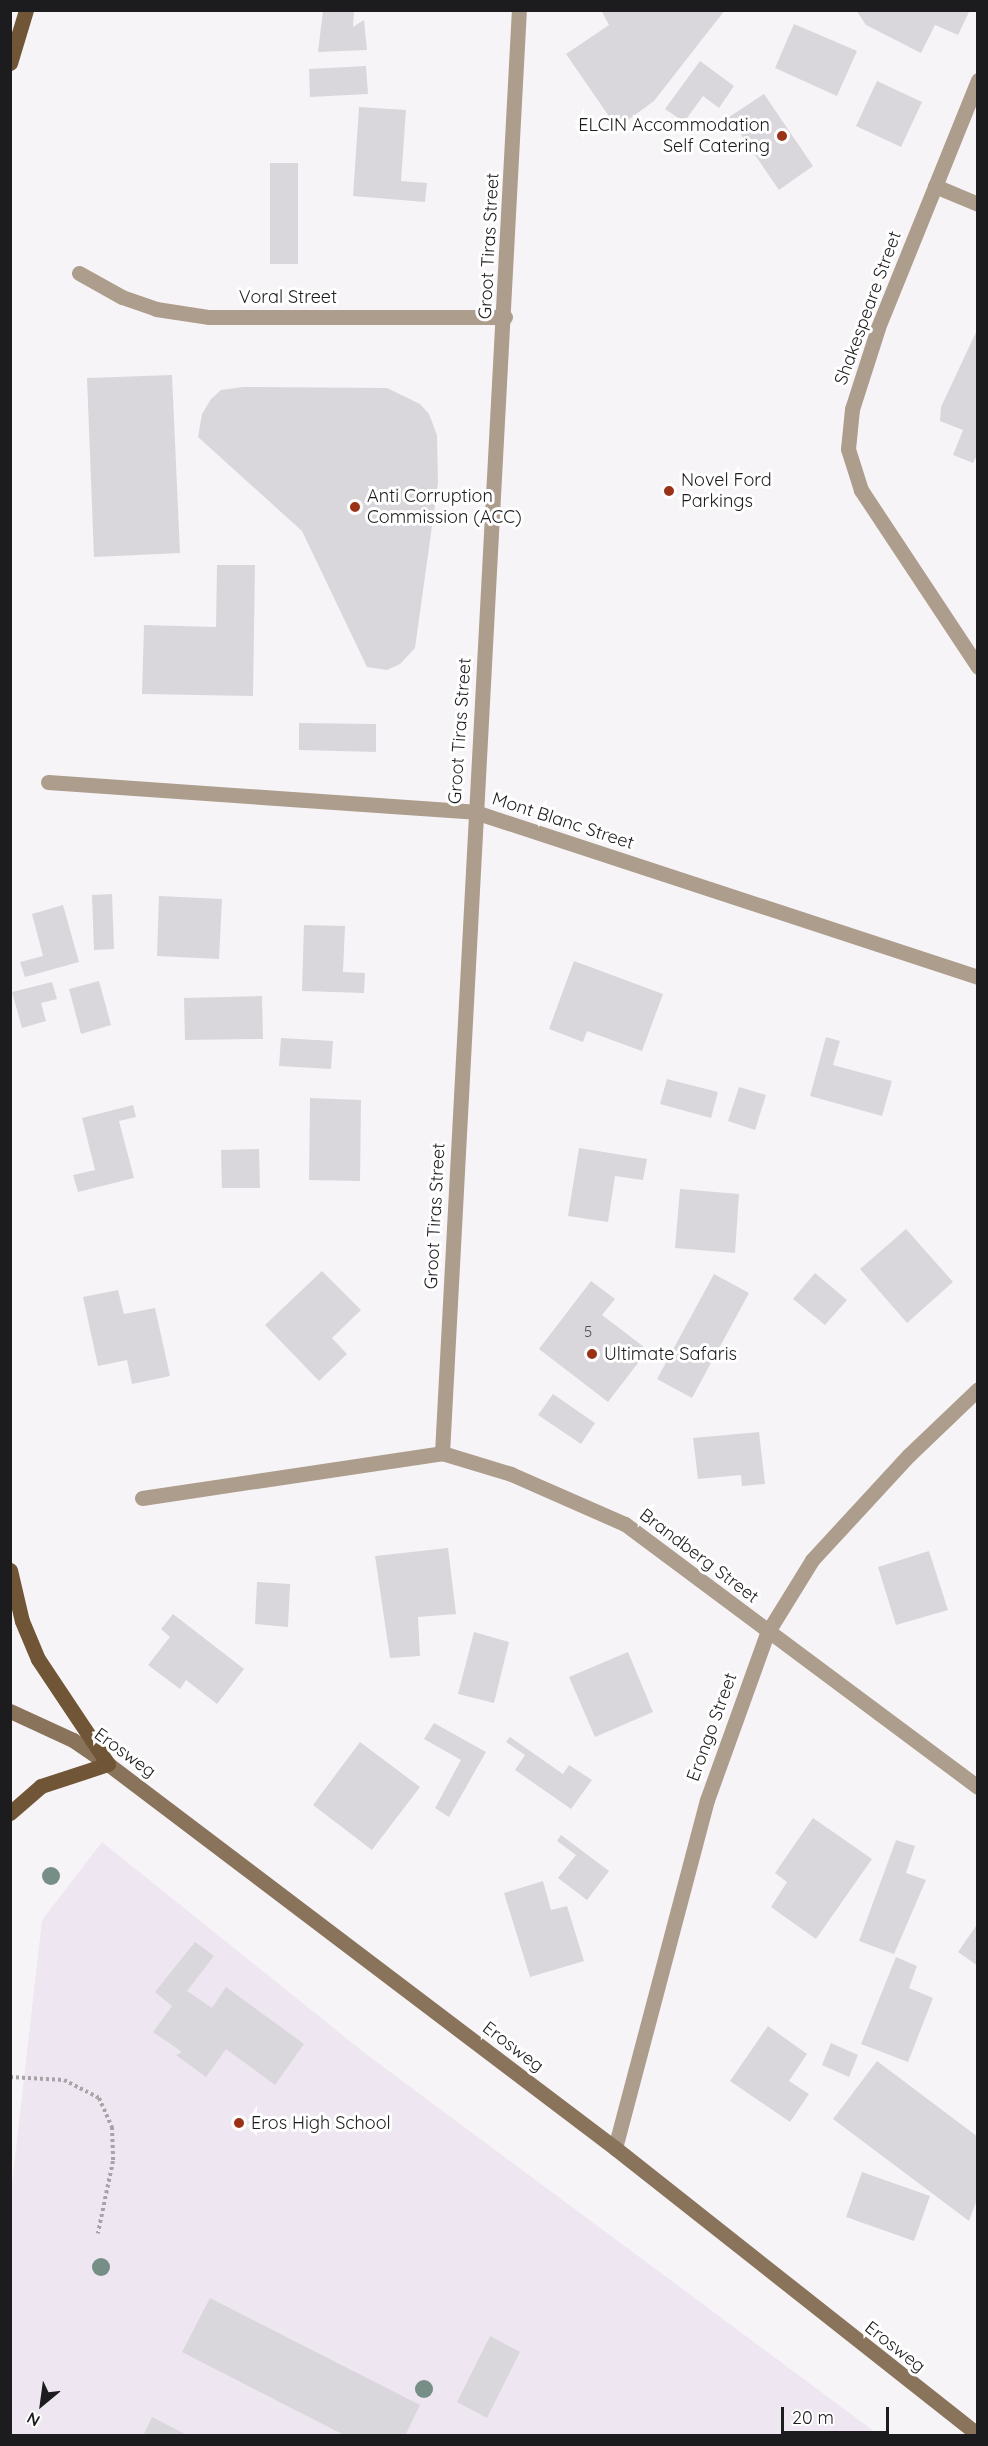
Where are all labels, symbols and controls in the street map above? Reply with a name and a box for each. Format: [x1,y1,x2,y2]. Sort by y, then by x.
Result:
place label: ELCIN Accommodation Self Catering [578,115,770,158]
marker: ELCIN Accommodation Self Catering [775,129,789,143]
street label: Groot Tiras Street [474,172,504,320]
street label: Shakespeare Street [830,228,906,388]
street label: Voral Street [239,286,337,308]
place label: Novel Ford Parkings [681,470,772,512]
marker: Novel Ford Parkings [662,484,676,498]
place label: Anti Corruption Commission (ACC) [367,486,522,528]
marker: Anti Corruption Commission (ACC) [348,500,362,514]
street label: Groot Tiras Street [444,657,476,805]
street label: Mont Blanc Street [489,788,637,854]
street label: Groot Tiras Street [420,1142,450,1290]
house number: 5 [584,1323,592,1341]
place label: Ultimate Safaris [604,1343,737,1365]
marker: Ultimate Safaris [585,1347,599,1361]
street label: Brandberg Street [635,1504,763,1608]
street label: Erongo Street [682,1670,742,1784]
street label: Erosweg [90,1723,160,1783]
street label: Erosweg [478,2017,548,2077]
place label: Eros High School [251,2112,391,2134]
marker: Eros High School [232,2116,246,2130]
street label: Erosweg [860,2317,930,2377]
north arrow [12,2374,72,2434]
scale bar [784,2395,892,2433]
text: 20 m [792,2406,834,2429]
text: N [23,2408,43,2431]

